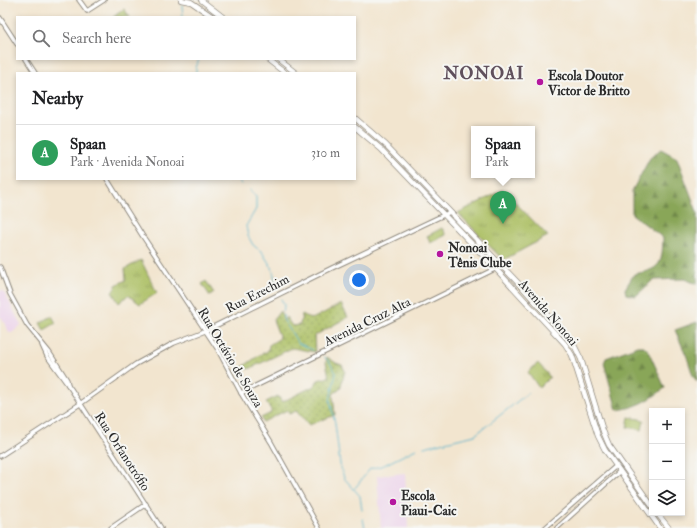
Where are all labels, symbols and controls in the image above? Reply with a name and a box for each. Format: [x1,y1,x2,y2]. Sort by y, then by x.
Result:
search box [16,16,356,60]
icon: search [30,27,52,49]
text: Search here [62,29,131,48]
district label: NONOAI [443,63,524,84]
place label: Escola Doutor Victor de Britto [547,68,630,99]
marker: Escola Doutor Victor de Britto [535,77,545,87]
text: Nearby [32,88,83,109]
popup [471,126,535,178]
text: Spaan [70,135,106,154]
text: Spaan [485,135,521,154]
text: A [41,145,49,161]
text: 310 m [311,145,340,161]
text: Park · Avenida Nonoai [70,154,184,170]
text: Park [485,154,509,170]
pin: A [490,191,516,224]
place label: Nonoai Tênis Clube [447,240,512,271]
marker: Nonoai Tênis Clube [435,249,445,259]
your location [349,270,369,290]
street label: Rua Erechim [223,271,292,317]
street label: Avenida Nonoai [514,275,582,350]
street label: Avenida Cruz Alta [321,294,414,350]
street label: Rua Octávio de Souza [194,305,267,411]
map controls [649,408,685,516]
button: + [649,408,685,444]
street label: Rua Orfanotrófio [91,409,154,494]
button: − [649,444,685,480]
button: layers [649,480,685,516]
place label: Escola Piaui-Caic [401,488,457,519]
marker: Escola Piaui-Caic [388,497,398,507]

